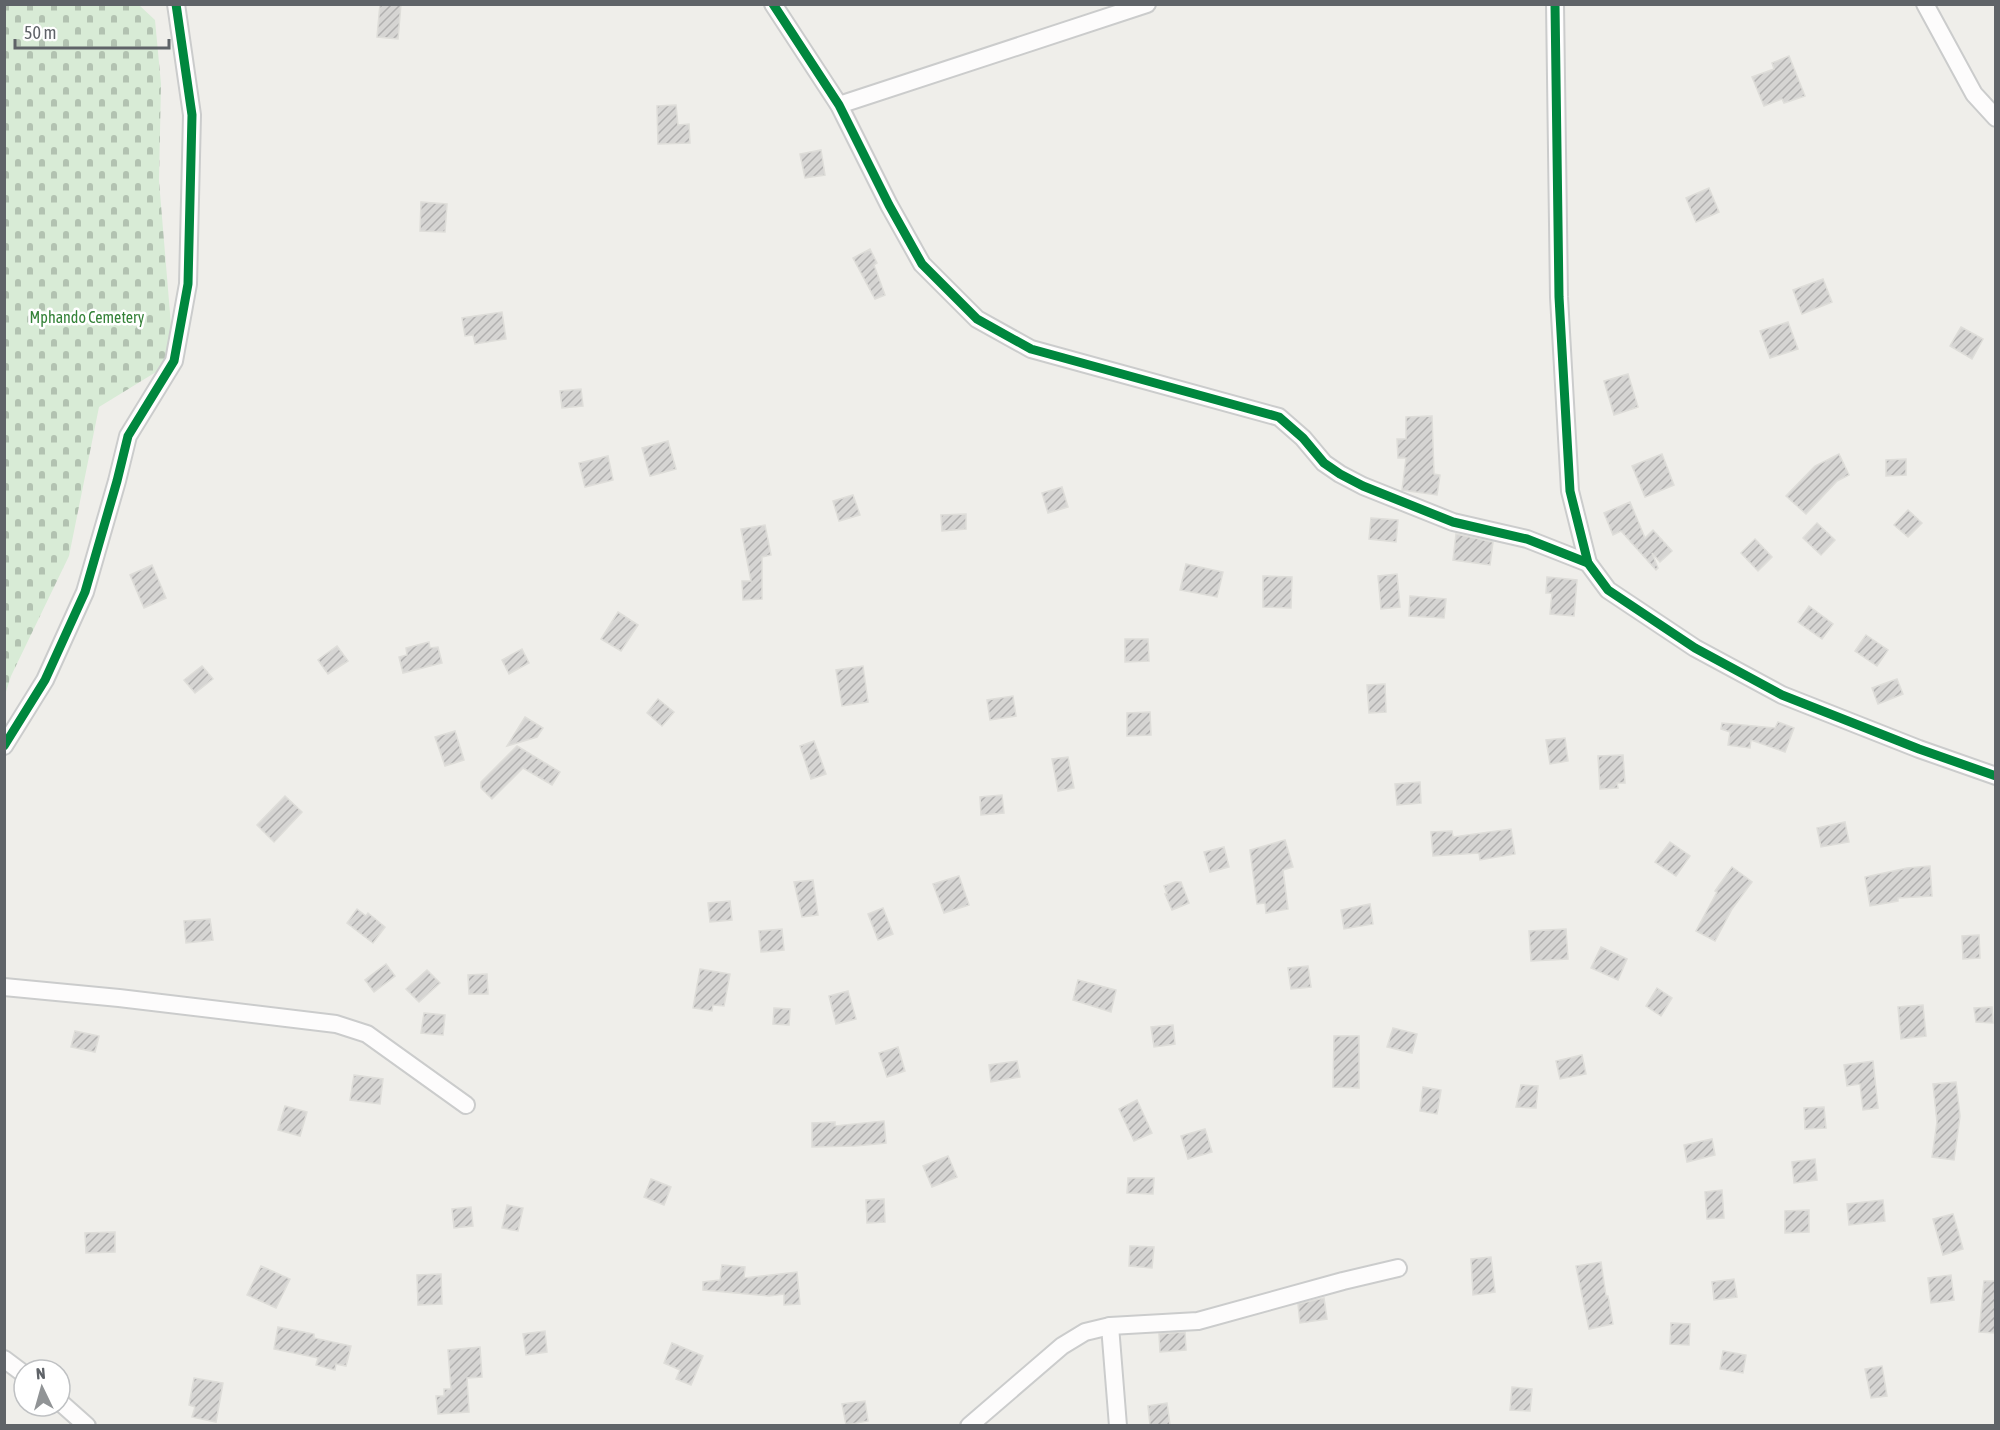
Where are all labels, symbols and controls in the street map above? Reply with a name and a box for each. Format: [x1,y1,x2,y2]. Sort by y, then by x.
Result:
scale bar [15,12,170,50]
text: 50 m [24,22,56,43]
park label: Mphando Cemetery [30,308,145,327]
north arrow [12,1358,72,1418]
text: N [35,1364,46,1382]

